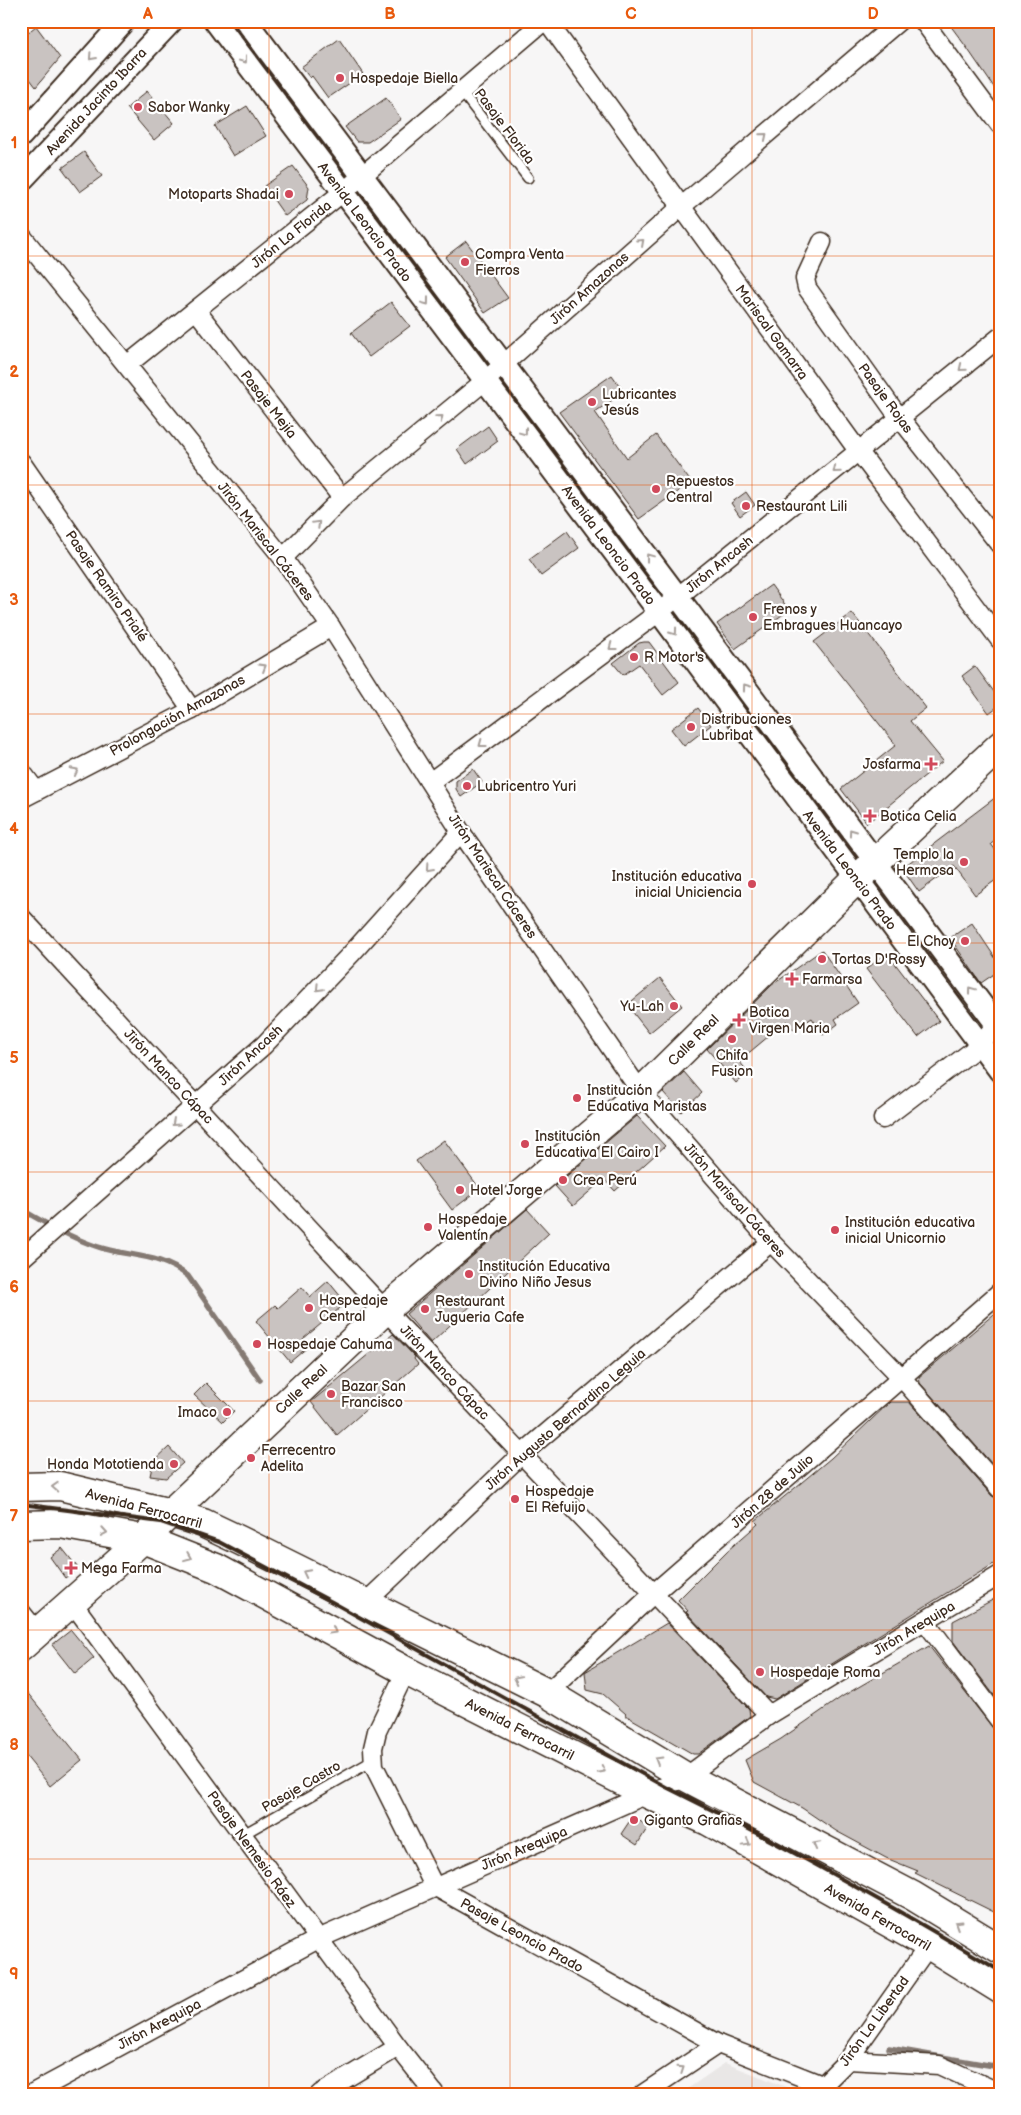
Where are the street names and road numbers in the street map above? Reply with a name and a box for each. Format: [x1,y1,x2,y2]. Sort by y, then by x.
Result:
street label: Avenida Jacinto Ibarra [42,44,150,158]
street label: Pasaje Florida [471,85,539,167]
street label: Avenida Leoncio Prado [314,159,415,286]
street label: Jirón La Florida [248,197,335,272]
street label: Jirón Amazonas [546,248,632,328]
street label: Mariscal Gamarra [731,281,812,383]
street label: Pasaje Rojas [855,360,917,437]
street label: Pasaje Mejía [237,367,300,442]
street label: Jirón Mariscal Cáceres [214,478,317,604]
street label: Avenida Leoncio Prado [558,482,659,609]
street label: Pasaje Ramiro Prialé [62,527,152,646]
street label: Jirón Ancash [682,532,757,597]
street label: Prolongación Amazonas [107,671,248,760]
street label: Avenida Leoncio Prado [799,807,900,934]
street label: Jirón Mariscal Cáceres [445,811,541,942]
street label: Calle Real [664,1011,722,1069]
street label: Jirón Ancash [215,1021,286,1089]
street label: Jirón Manco Cápac [120,1025,217,1127]
street label: Jirón Mariscal Cáceres [680,1139,789,1261]
street label: Jirón Manco Cápac [396,1321,493,1423]
street label: Jirón Augusto Bernardino Leguia [481,1345,649,1494]
street label: Calle Real [272,1361,331,1418]
street label: Jirón 28 de Julio [727,1451,817,1532]
street label: Avenida Ferrocarril [84,1485,204,1532]
street label: Jirón Arequipa [870,1597,958,1659]
street label: Avenida Ferrocarril [463,1695,577,1764]
street label: Pasaje Castro [259,1757,344,1816]
street label: Pasaje Nemesio Ráez [204,1788,300,1911]
street label: Jirón Arequipa [478,1823,570,1874]
street label: Avenida Ferrocarril [822,1880,934,1955]
street label: Pasaje Leoncio Prado [457,1895,586,1976]
street label: Jirón La Libertad [836,1973,913,2070]
street label: Jirón Arequipa [115,1995,204,2054]

